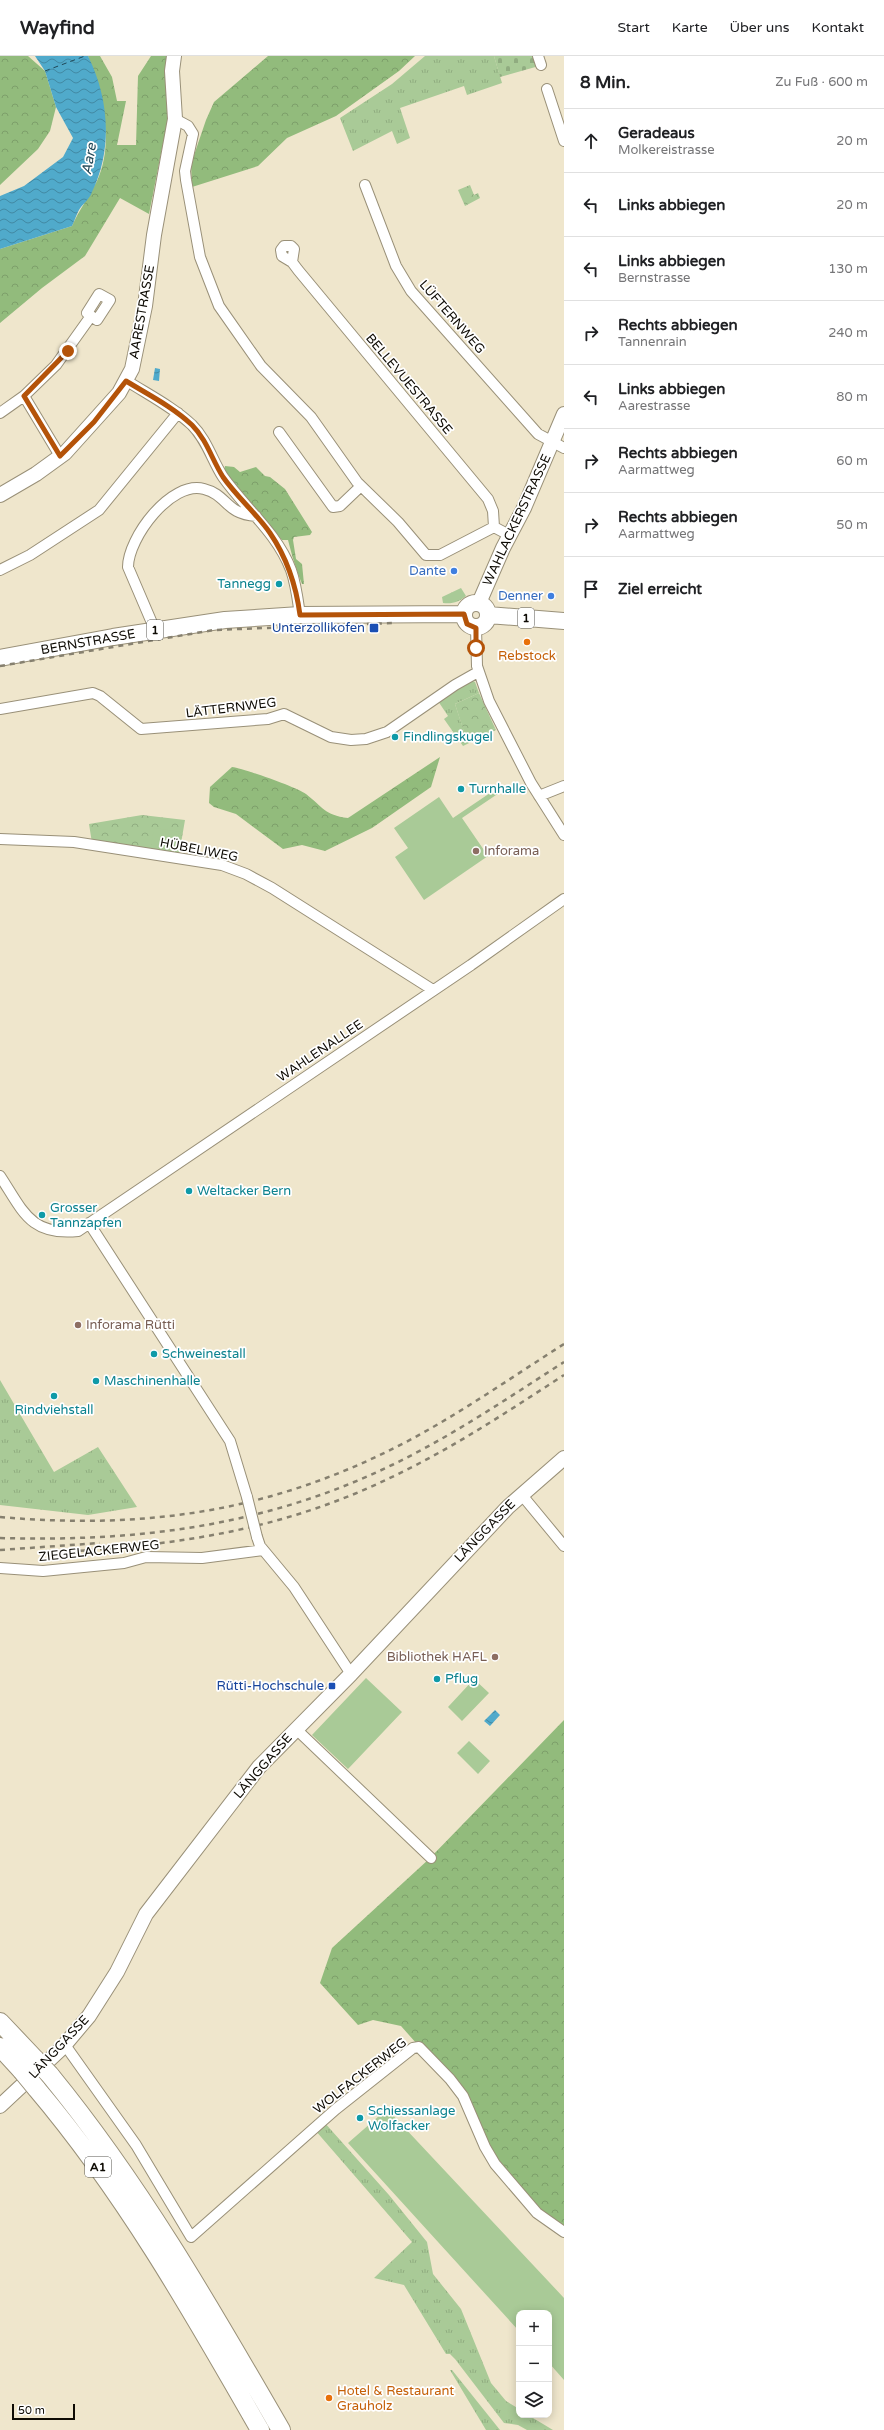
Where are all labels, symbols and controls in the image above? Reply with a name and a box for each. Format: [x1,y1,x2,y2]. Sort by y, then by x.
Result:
text: Wayfind [20,17,95,39]
text: Start [618,19,650,36]
text: Karte [672,19,708,36]
text: Über uns [730,19,790,36]
text: Kontakt [812,19,864,36]
text: 8 Min. [580,72,630,93]
text: Zu Fuß · 600 m [775,74,868,90]
text: Geradeaus [618,124,695,142]
icon: ahead [580,130,602,152]
text: 20 m [836,133,868,149]
water label: Aare [78,141,100,176]
text: Molkereistrasse [618,142,715,158]
icon: left [580,194,602,216]
text: Links abbiegen [618,196,725,214]
text: 20 m [836,197,868,213]
text: Links abbiegen [618,252,725,270]
icon: left [580,258,602,280]
text: 130 m [828,261,868,277]
street label: AARESTRASSE [126,264,158,360]
text: Bernstrasse [618,270,690,286]
street label: LÜFTERNWEG [416,277,488,357]
text: Rechts abbiegen [618,316,738,334]
icon: right [580,322,602,344]
text: 240 m [828,325,868,341]
street label: BELLEVUESTRASSE [362,330,456,438]
text: Tannenrain [618,334,687,350]
route end [59,342,77,360]
text: Links abbiegen [618,380,725,398]
icon: left [580,386,602,408]
text: 80 m [836,389,868,405]
text: Aarestrasse [618,398,690,414]
text: Rechts abbiegen [618,444,738,462]
icon: right [580,450,602,472]
street label: WAHLACKERSTRASSE [479,452,555,588]
text: 60 m [836,453,868,469]
text: Aarmattweg [618,462,695,478]
text: Rechts abbiegen [618,508,738,526]
icon: right [580,514,602,536]
text: 50 m [836,517,868,533]
text: Aarmattweg [618,526,695,542]
place label: Dante [409,563,446,579]
marker: Dante [449,566,459,576]
place label: Tannegg [217,576,271,592]
icon: arrive [580,578,602,600]
marker: Tannegg [274,579,284,589]
text: Ziel erreicht [618,580,702,598]
place label: Denner [498,588,543,604]
marker: Denner [546,591,556,601]
road number: 1 [518,608,534,628]
road number: 1 [147,620,163,640]
place label: Unterzollikofen [272,620,365,636]
marker: Unterzollikofen [368,622,380,634]
street label: BERNSTRASSE [39,626,137,658]
marker: Rebstock [522,637,532,647]
route start [467,639,485,657]
place label: Rebstock [498,648,556,664]
street label: LÄTTERNWEG [185,695,277,721]
place label: Findlingskugel [403,729,493,745]
marker: Findlingskugel [390,732,400,742]
place label: Turnhalle [469,781,526,797]
marker: Turnhalle [456,784,466,794]
street label: HÜBELIWEG [159,835,239,865]
place label: Inforama [484,843,539,859]
marker: Inforama [471,846,481,856]
street label: WAHLENALLEE [274,1016,366,1086]
place label: Weltacker Bern [197,1183,291,1199]
marker: Weltacker Bern [184,1186,194,1196]
place label: Grosser Tannzapfen [50,1200,122,1231]
marker: Grosser Tannzapfen [37,1210,47,1220]
place label: Inforama Rütti [86,1317,175,1333]
marker: Inforama Rütti [73,1320,83,1330]
place label: Schweinestall [162,1346,246,1362]
marker: Schweinestall [149,1349,159,1359]
place label: Maschinenhalle [104,1373,200,1389]
marker: Maschinenhalle [91,1376,101,1386]
marker: Rindviehstall [49,1391,59,1401]
place label: Rindviehstall [15,1402,93,1418]
street label: LÄNGGASSE [451,1496,519,1566]
street label: ZIEGELACKERWEG [38,1537,160,1565]
place label: Bibliothek HAFL [387,1649,487,1665]
marker: Bibliothek HAFL [490,1652,500,1662]
place label: Pflug [445,1671,478,1687]
marker: Pflug [432,1674,442,1684]
place label: Rütti-Hochschule [216,1678,324,1694]
marker: Rütti-Hochschule [327,1681,337,1691]
street label: LÄNGGASSE [230,1730,296,1802]
street label: LÄNGGASSE [26,2012,92,2082]
street label: WOLFACKERWEG [310,2034,410,2118]
place label: Schiessanlage Wolfacker [368,2103,455,2134]
marker: Schiessanlage Wolfacker [355,2113,365,2123]
road number: A1 [85,2157,111,2177]
map controls [516,2310,552,2418]
button: + [516,2310,552,2346]
button: − [516,2346,552,2382]
button: layers [516,2382,552,2418]
place label: Hotel & Restaurant Grauholz [337,2383,454,2414]
marker: Hotel & Restaurant Grauholz [324,2393,334,2403]
scale bar [12,2402,75,2421]
text: 50 m [18,2404,45,2417]

